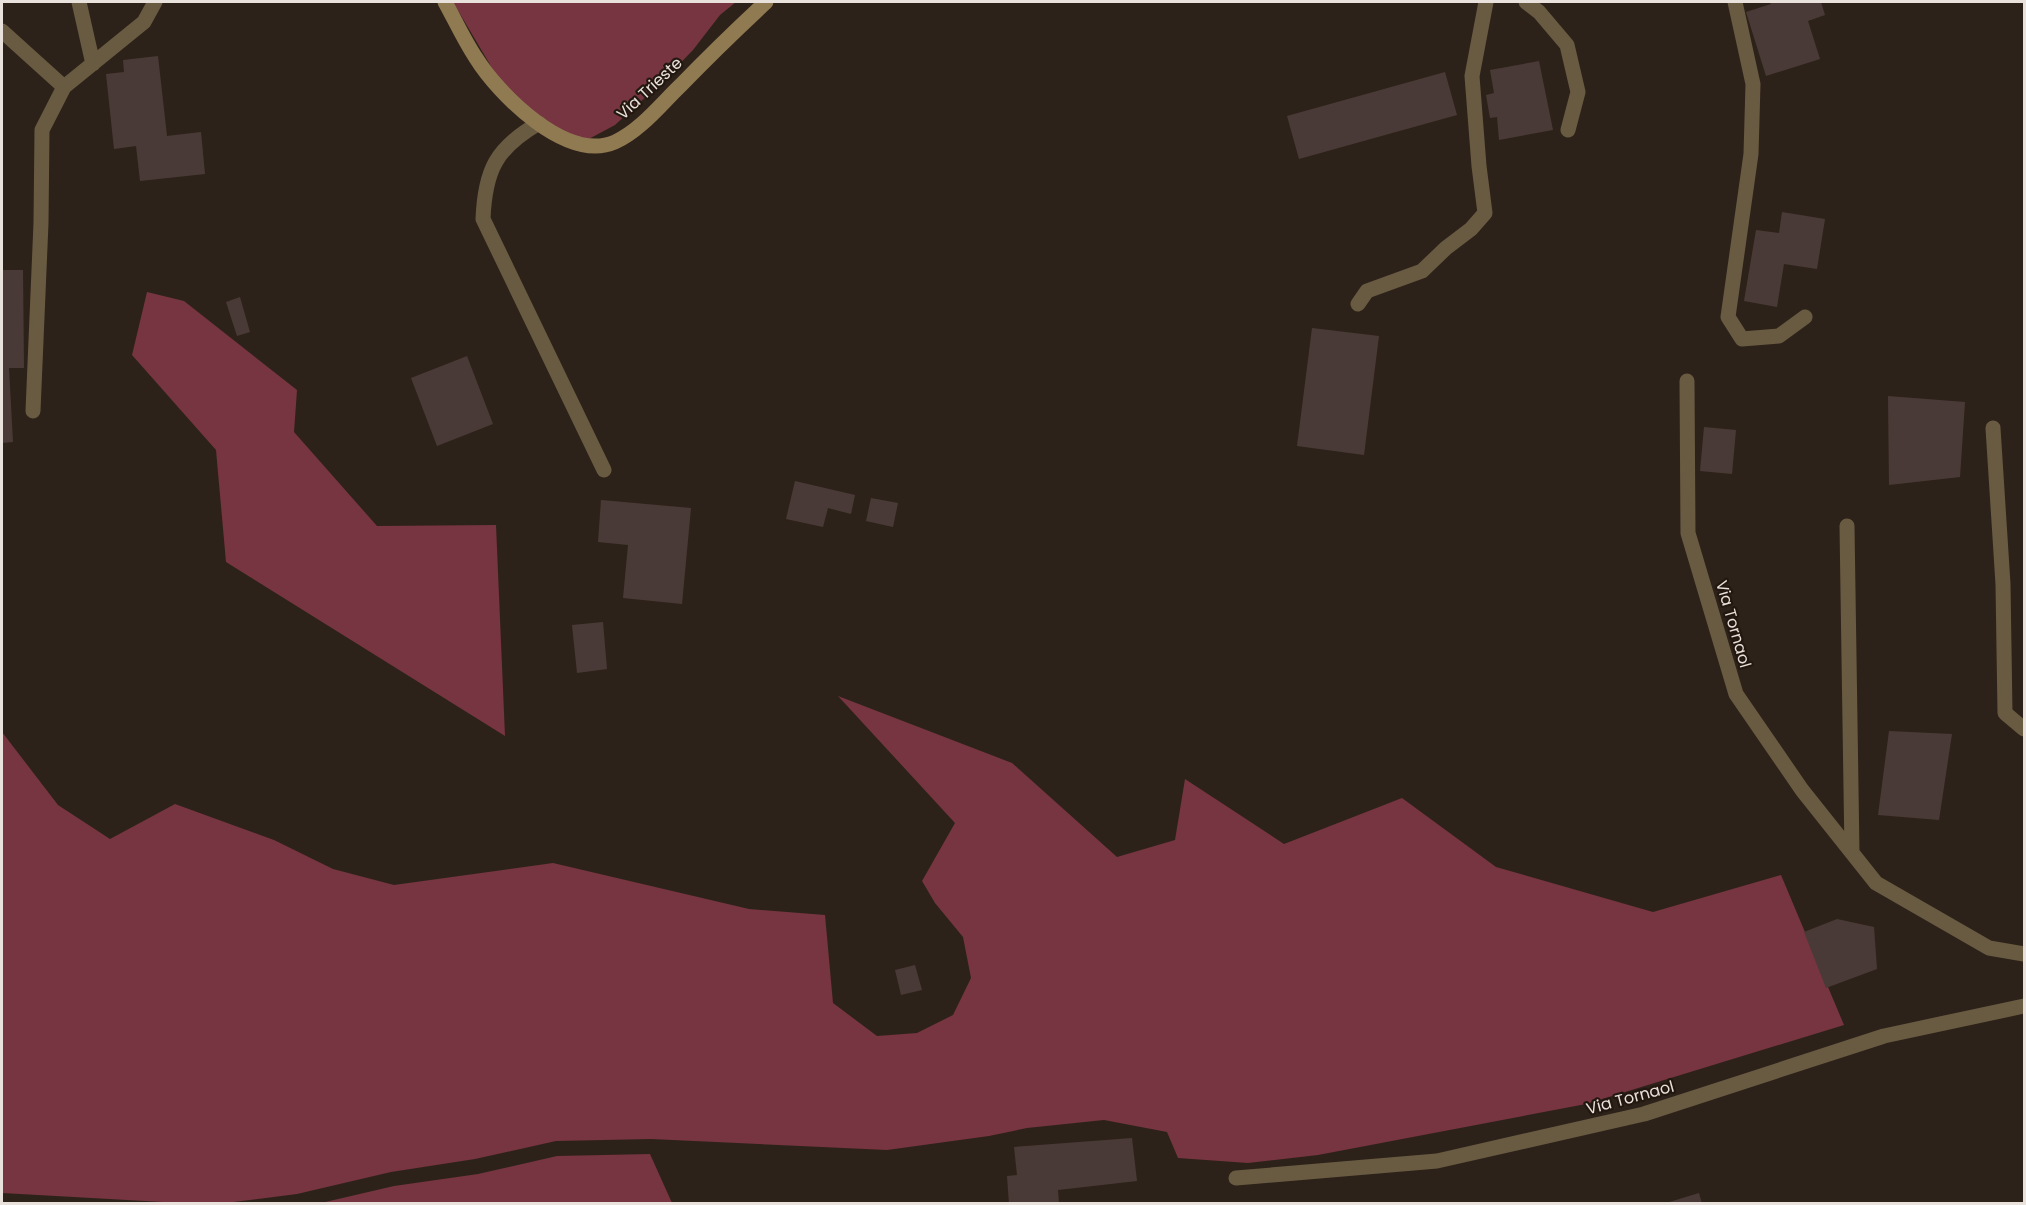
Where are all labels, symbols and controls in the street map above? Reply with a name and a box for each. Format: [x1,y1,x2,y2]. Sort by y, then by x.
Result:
street label: Via Trieste [611,52,687,125]
street label: Via Tornaol [1710,578,1757,671]
street label: Via Tornaol [1584,1075,1677,1120]

